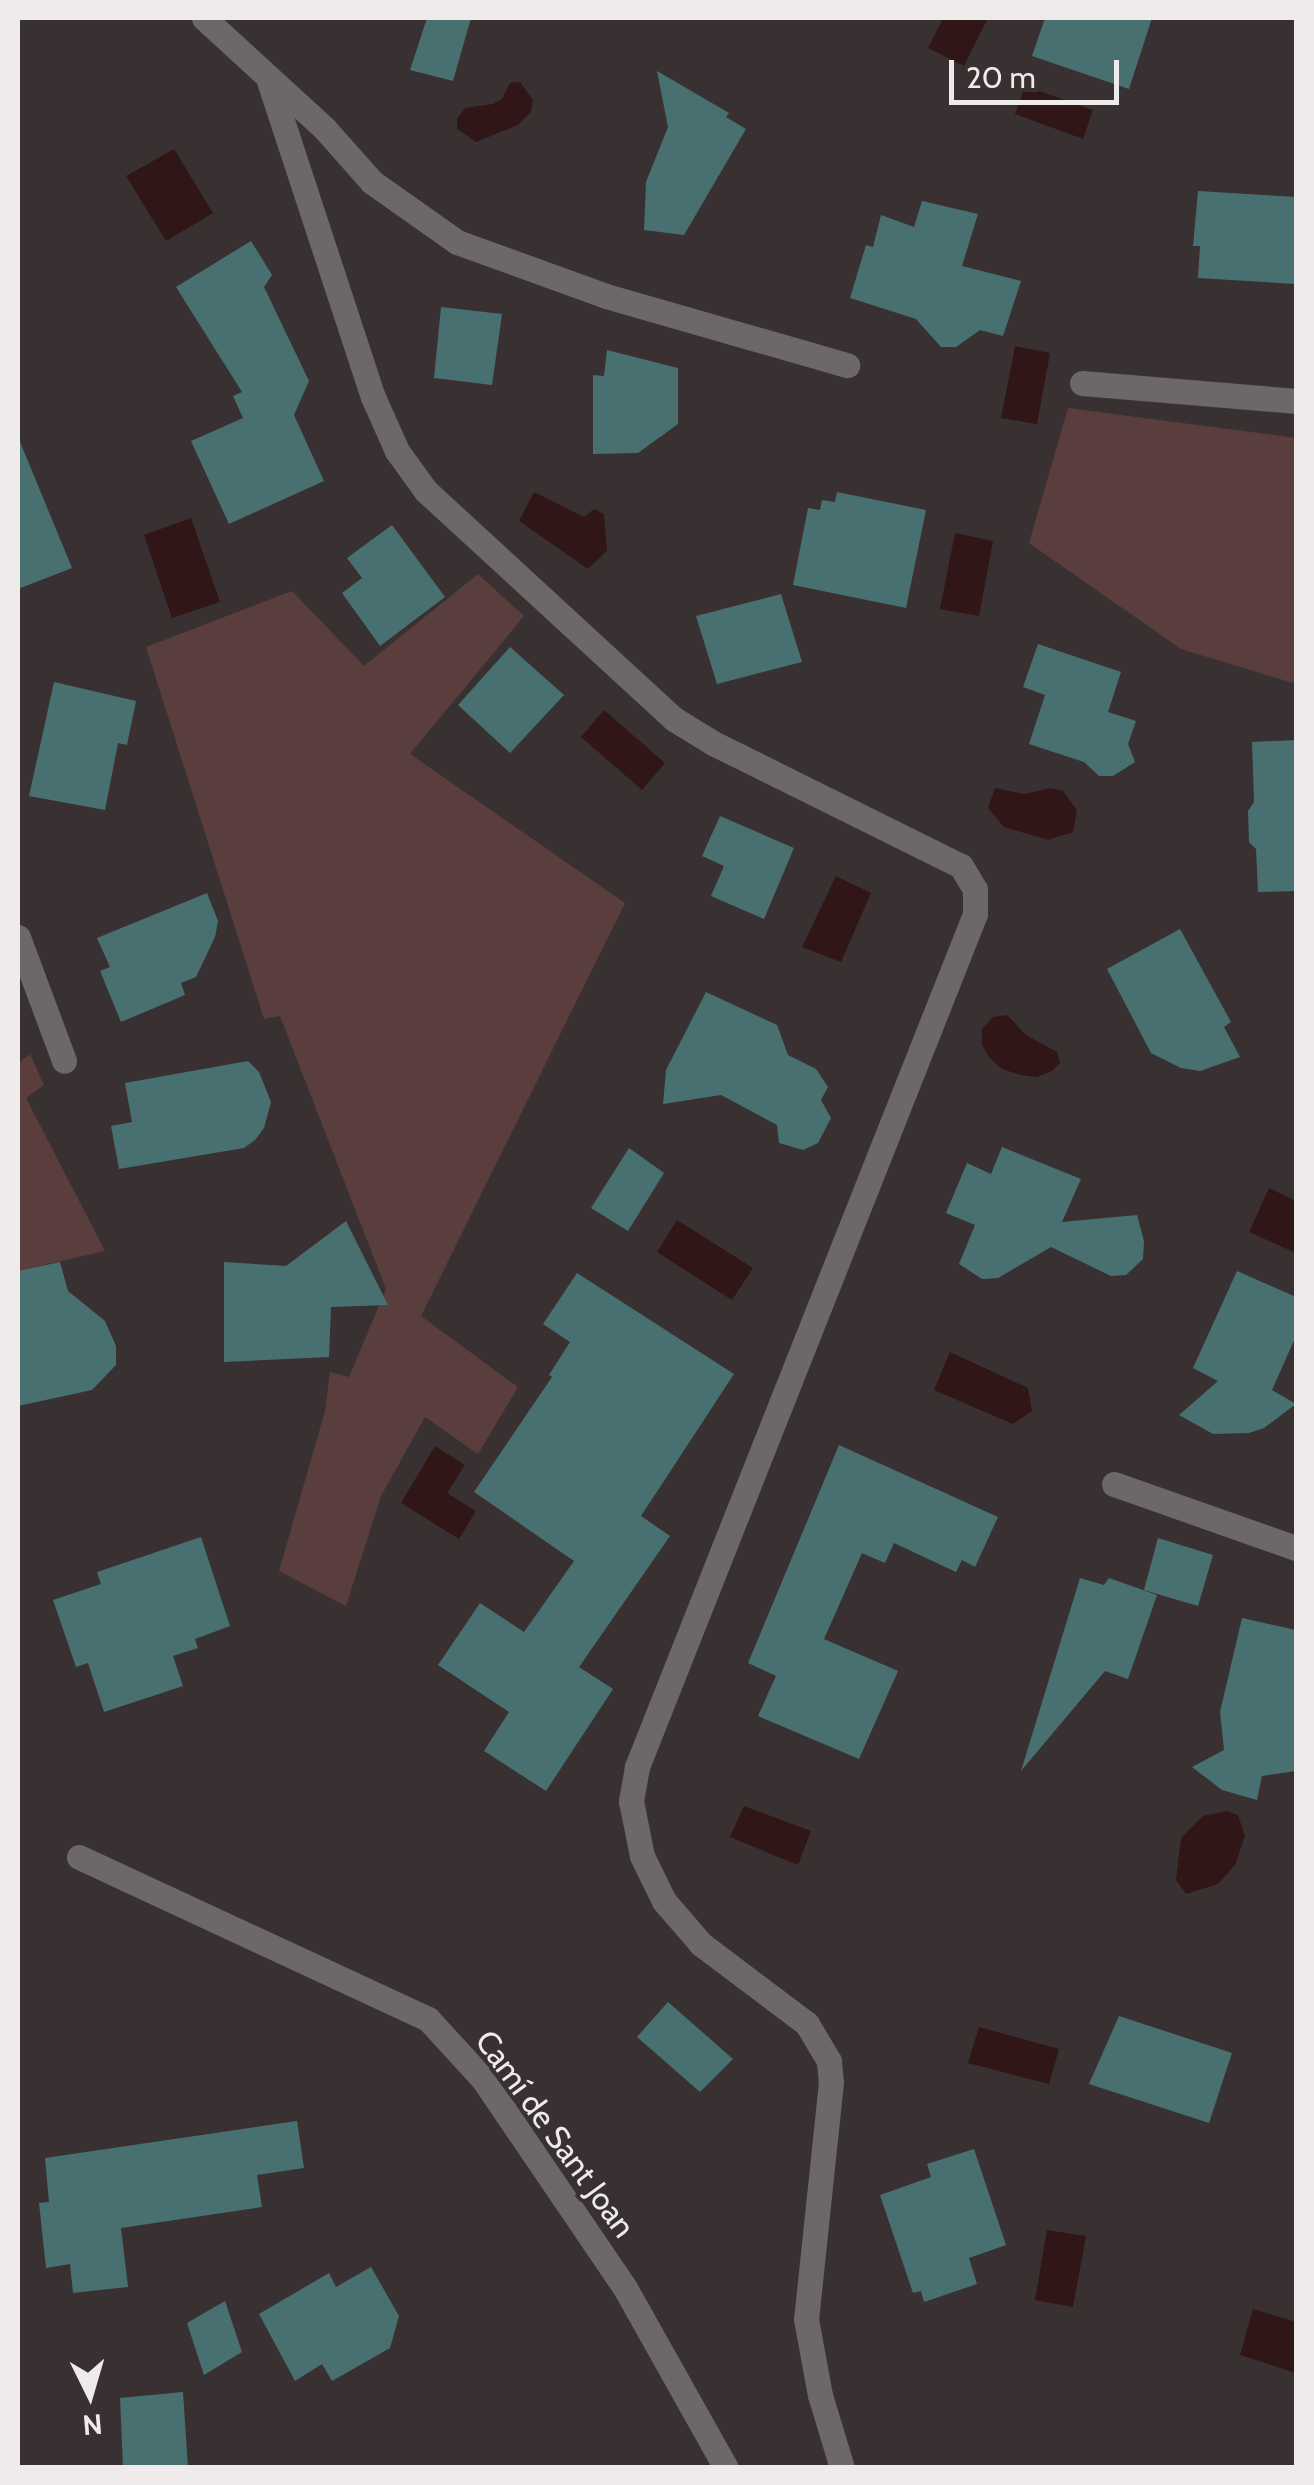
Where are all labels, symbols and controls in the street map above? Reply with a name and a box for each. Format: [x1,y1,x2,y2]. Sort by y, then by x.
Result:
scale bar [954,40,1124,102]
text: 20 m [966,59,1036,96]
street label: Camí de Sant Joan [467,2023,643,2245]
north arrow [40,2345,140,2445]
text: N [81,2407,104,2443]

